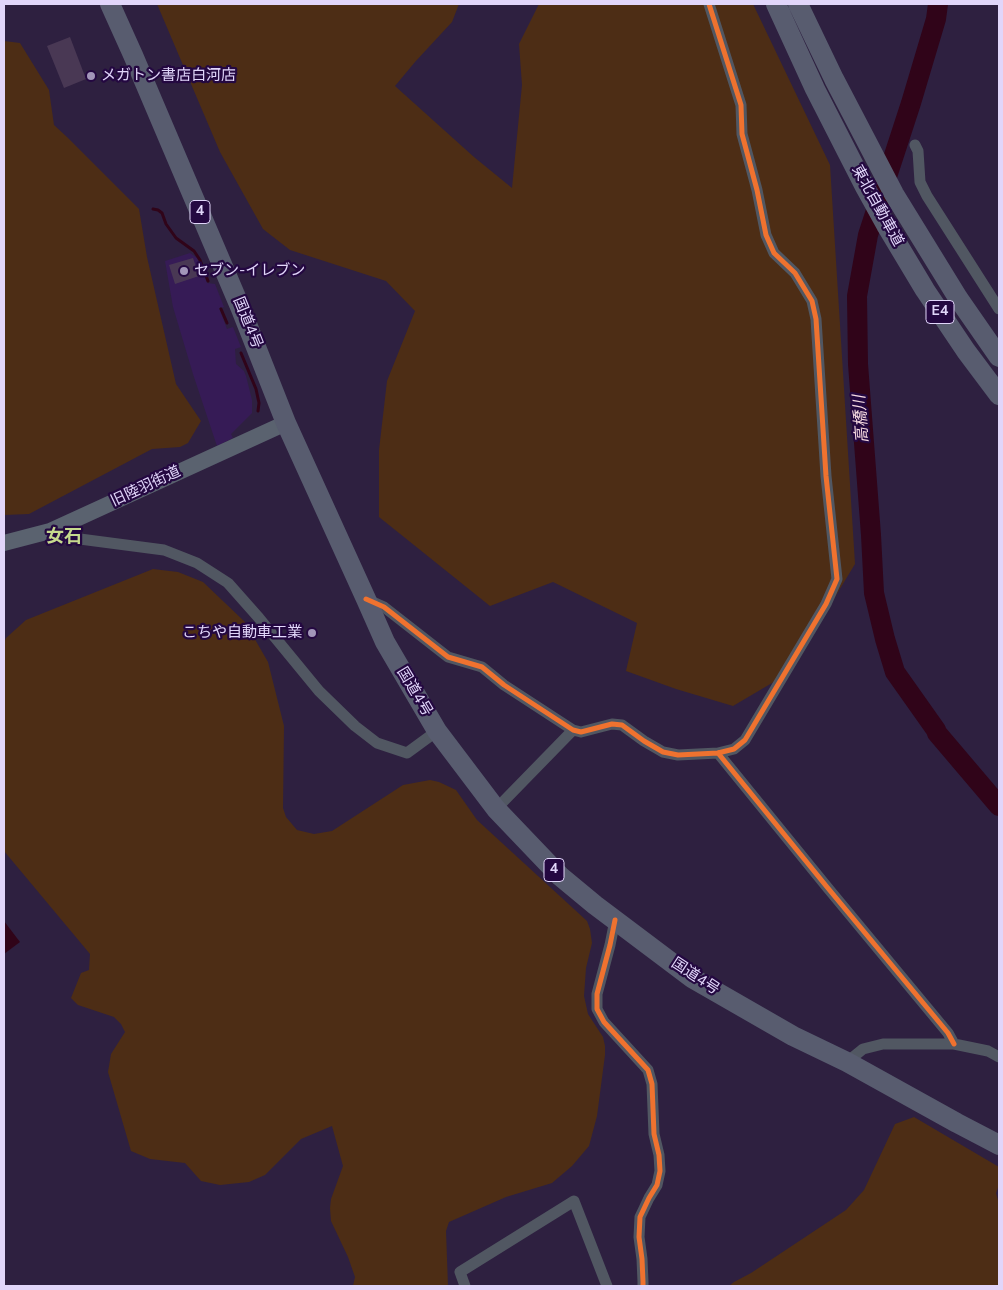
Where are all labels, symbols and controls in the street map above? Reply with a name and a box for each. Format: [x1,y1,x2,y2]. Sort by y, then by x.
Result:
place label: メガトン書店白河店 [101,67,236,85]
marker: メガトン書店白河店 [85,70,97,82]
street label: 東北自動車道 [847,162,907,250]
road number: 4 [190,200,210,223]
place label: セブン-イレブン [194,262,305,280]
marker: セブン-イレブン [178,265,190,277]
street label: 国道4号 [229,295,265,351]
road number: E4 [926,300,954,324]
water label: 高橋川 [851,394,873,444]
street label: 旧陸羽街道 [108,463,184,511]
district label: 女石 [46,527,82,549]
place label: こちや自動車工業 [182,624,302,642]
marker: こちや自動車工業 [306,627,318,639]
street label: 国道4号 [392,664,436,720]
road number: 4 [544,858,564,882]
street label: 国道4号 [667,955,723,999]

